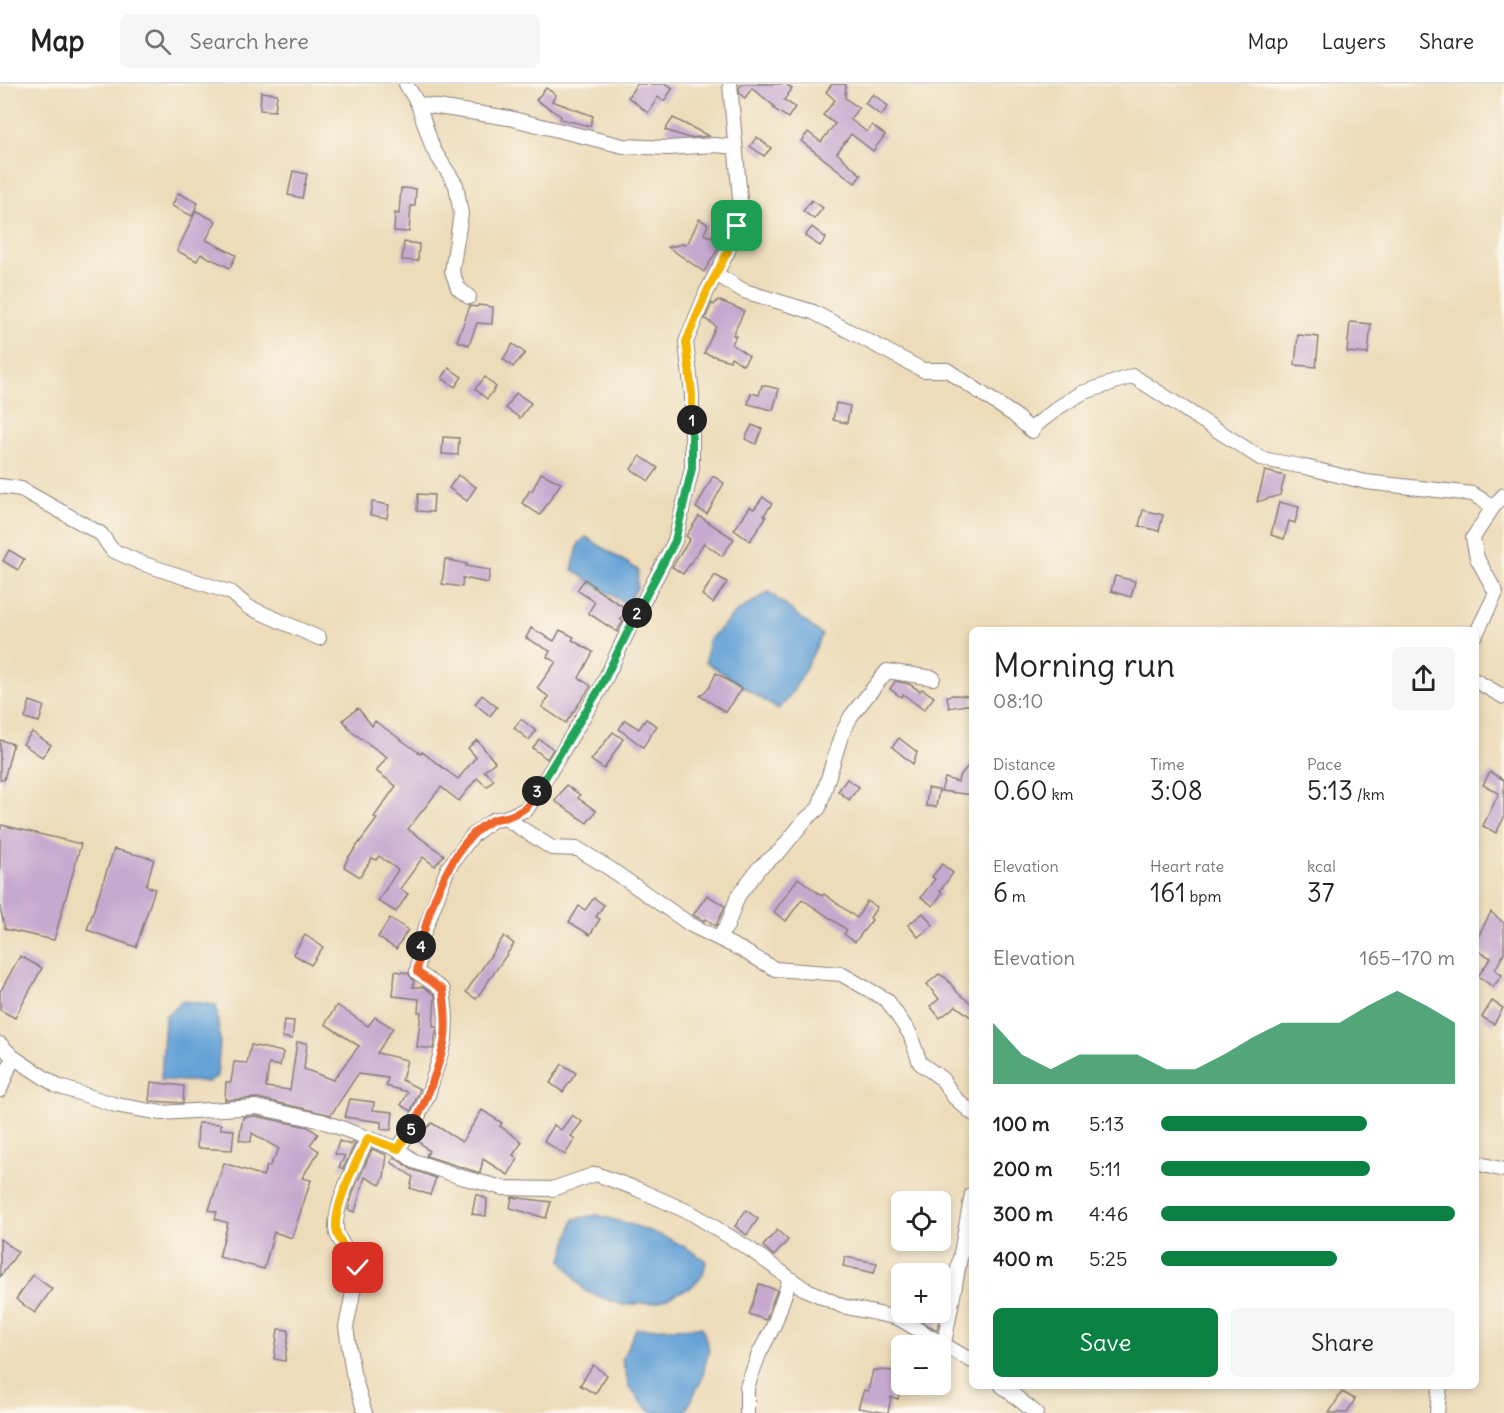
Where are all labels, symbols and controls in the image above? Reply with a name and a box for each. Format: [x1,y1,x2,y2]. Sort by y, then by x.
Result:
search box [120,14,540,68]
text: Map [30,23,84,59]
icon: search [141,25,174,58]
text: Search here [189,27,309,55]
text: Map [1248,28,1288,55]
text: Layers [1321,28,1386,55]
text: Share [1419,28,1474,55]
pin [711,200,762,251]
icon: arrive [720,209,753,242]
pin: 1 [677,405,707,435]
text: 1 [689,410,695,430]
pin: 2 [622,598,652,628]
text: 2 [633,603,641,623]
text: Morning run [993,644,1175,686]
button: share [1392,647,1455,710]
text: 08:10 [993,688,1043,713]
text: Distance [993,754,1055,774]
text: Time [1150,754,1185,774]
text: Pace [1307,754,1342,774]
text: 0.60 [993,774,1048,807]
text: 3:08 [1150,774,1203,807]
text: 5:13 [1307,774,1353,807]
pin: 3 [522,776,552,806]
text: 3 [532,781,542,801]
text: km [1048,784,1074,804]
text: /km [1353,784,1385,804]
text: Elevation [993,856,1059,876]
text: Heart rate [1150,856,1224,876]
text: kcal [1307,856,1336,876]
text: 6 [993,876,1008,909]
text: 161 [1150,876,1186,909]
text: 37 [1307,876,1335,909]
text: m [1008,886,1026,906]
text: bpm [1186,886,1221,906]
pin: 4 [406,931,436,961]
text: 4 [416,936,426,956]
text: Elevation [993,945,1075,970]
text: 165–170 m [1359,945,1455,970]
text: 100 m [993,1111,1050,1136]
text: 5:13 [1089,1111,1124,1136]
pin: 5 [396,1114,426,1144]
text: 5 [406,1119,416,1139]
text: 200 m [993,1156,1053,1181]
text: 5:11 [1089,1156,1121,1181]
map controls [891,1191,951,1395]
button: locate [891,1191,951,1251]
text: 300 m [993,1201,1053,1226]
text: 4:46 [1089,1201,1128,1226]
pin [332,1242,383,1293]
text: 400 m [993,1246,1053,1271]
text: 5:25 [1089,1246,1127,1271]
icon: check [341,1251,374,1284]
button: + [891,1263,951,1323]
button: Save [993,1308,1218,1377]
button: Share [1230,1308,1455,1377]
button: − [891,1335,951,1395]

